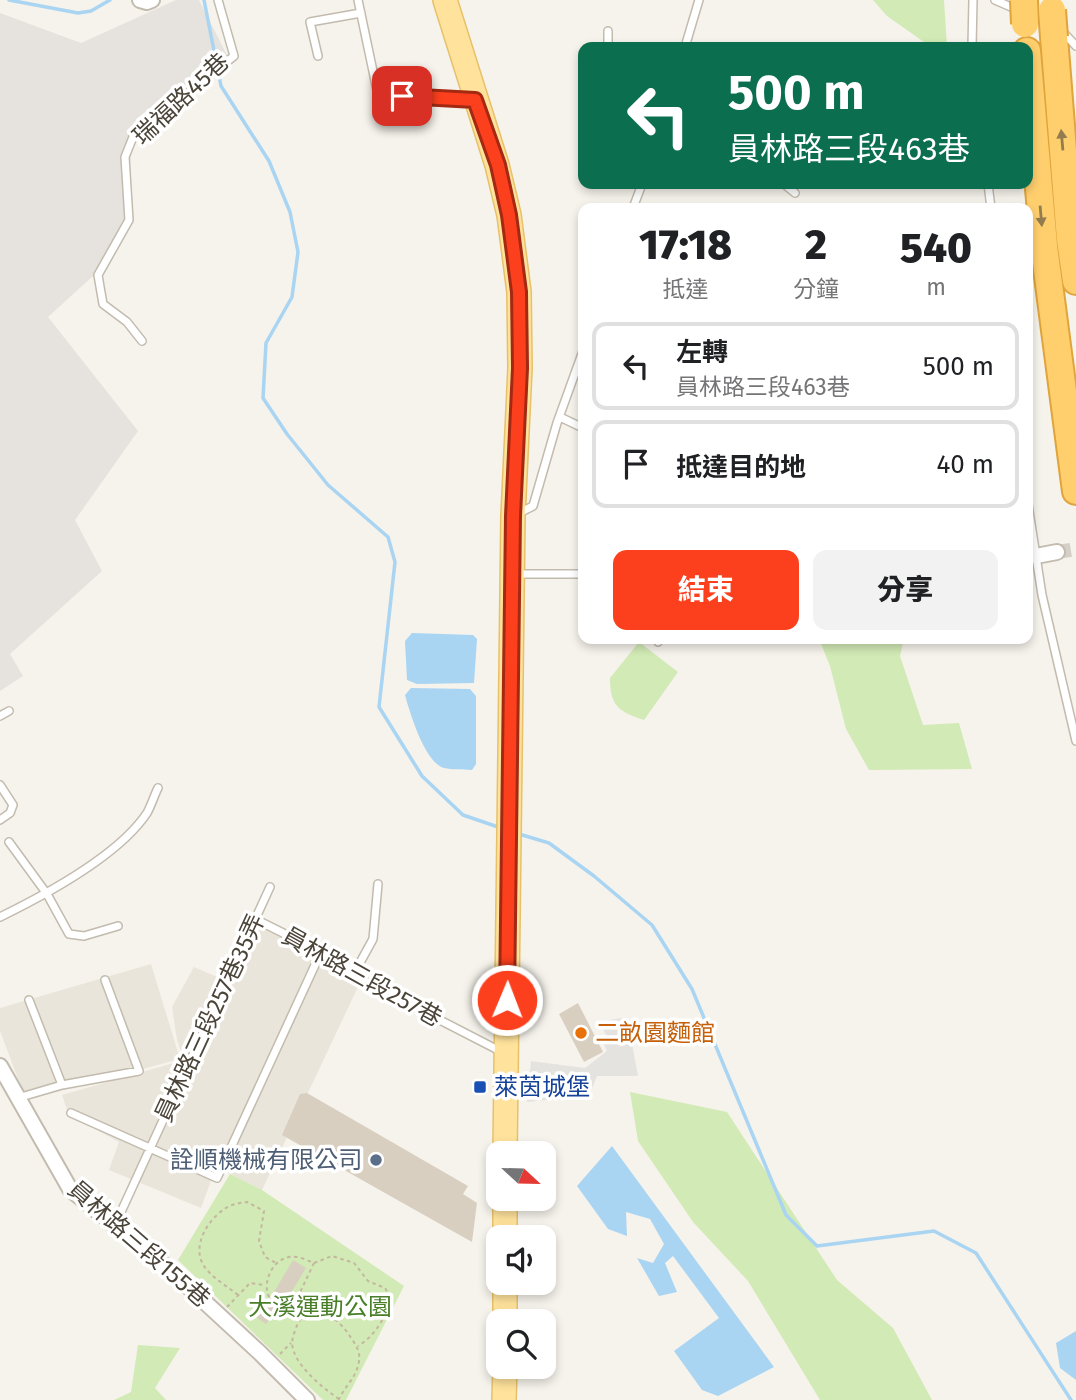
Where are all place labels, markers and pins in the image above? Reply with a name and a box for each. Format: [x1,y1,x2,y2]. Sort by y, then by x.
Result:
pin [372,66,432,126]
place label: 二畝園麵館 [595,1019,715,1047]
marker: 二畝園麵館 [573,1025,589,1041]
place label: 萊茵城堡 [494,1073,590,1101]
marker: 萊茵城堡 [472,1079,488,1095]
place label: 詮順機械有限公司 [170,1146,362,1174]
marker: 詮順機械有限公司 [368,1152,384,1168]

